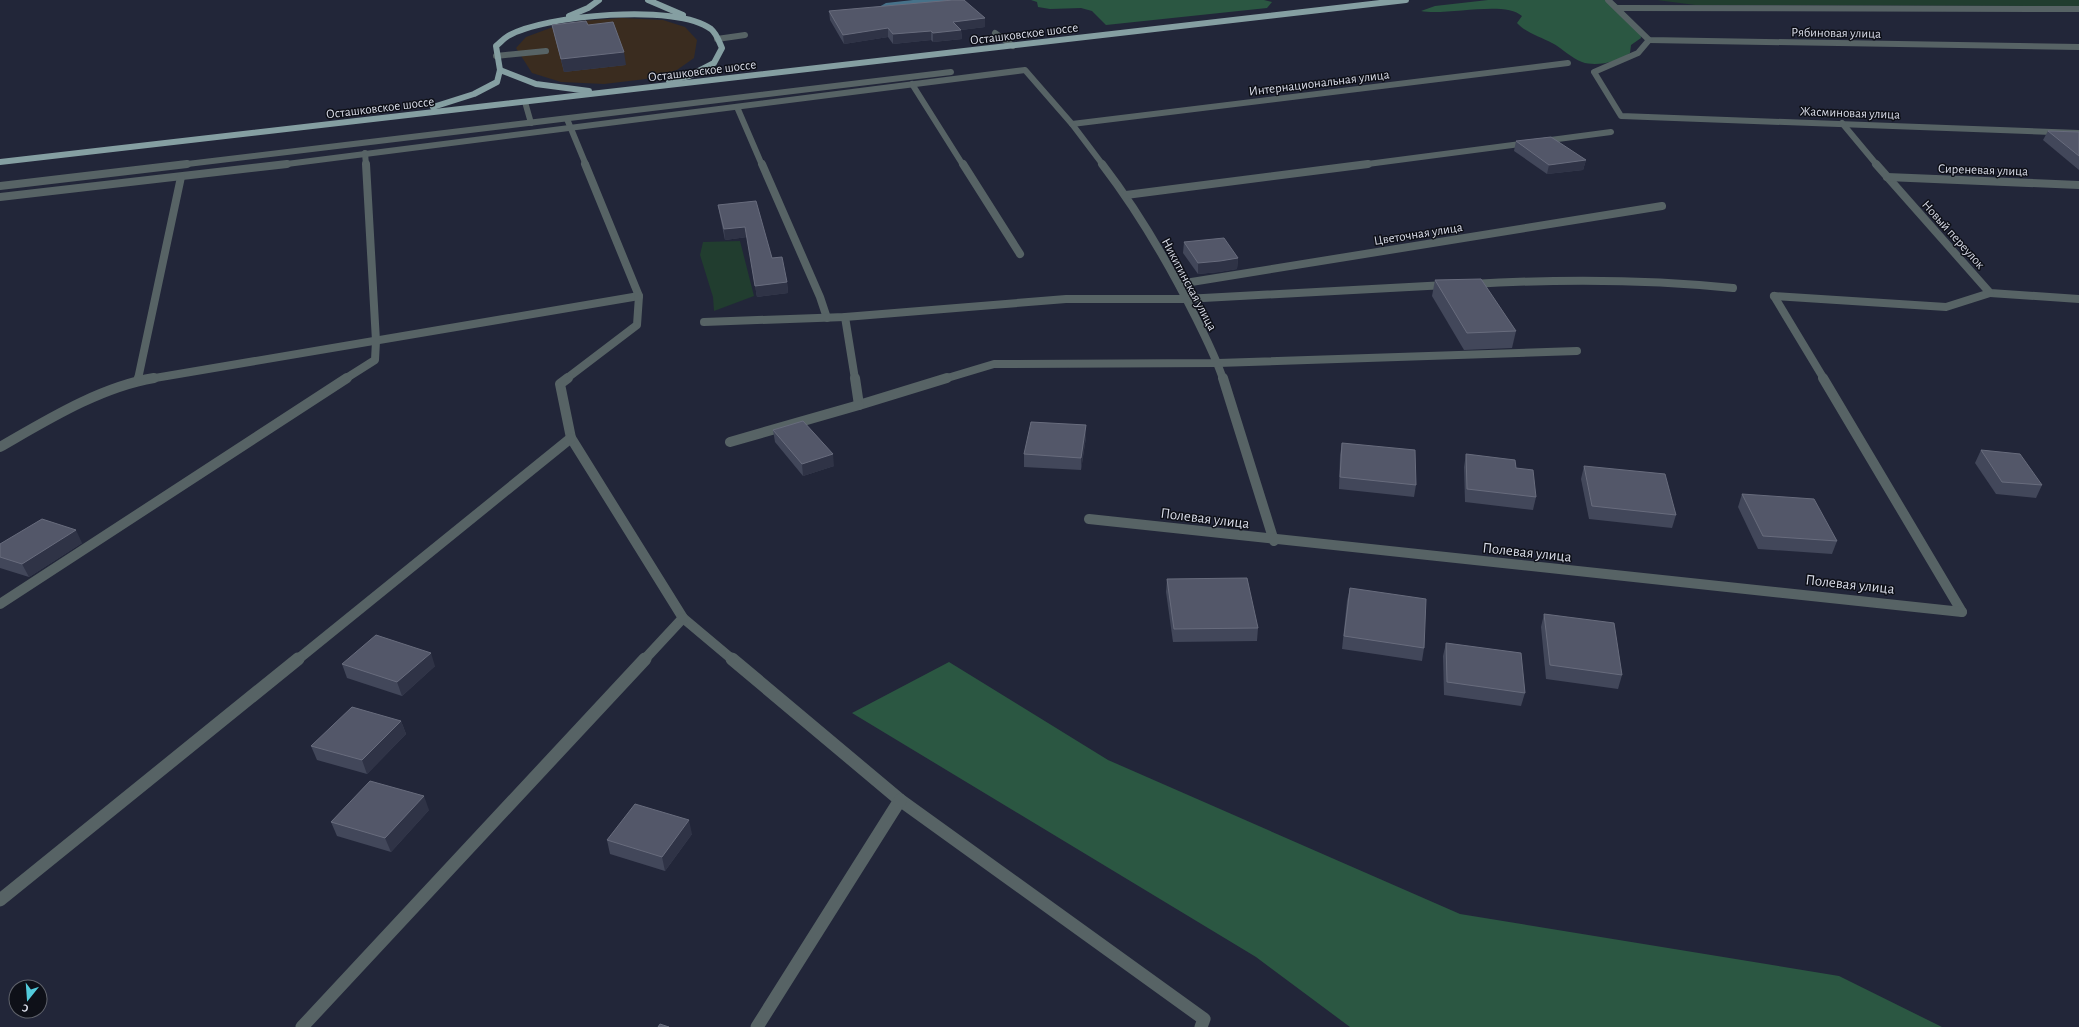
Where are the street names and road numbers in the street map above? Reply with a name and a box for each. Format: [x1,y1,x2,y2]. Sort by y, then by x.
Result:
street label: Осташковское шоссе [969,21,1079,48]
street label: Рябиновая улица [1791,26,1881,41]
street label: Осташковское шоссе [647,58,757,85]
street label: Интернациональная улица [1248,68,1390,99]
street label: Осташковское шоссе [325,95,435,122]
street label: Жасминовая улица [1800,105,1900,122]
street label: Сиреневая улица [1938,162,2028,179]
street label: Новый переулок [1919,198,1987,272]
street label: Цветочная улица [1373,221,1464,248]
street label: Никитинская улица [1159,236,1219,333]
street label: Полевая улица [1160,506,1250,531]
street label: Полевая улица [1482,540,1572,565]
street label: Полевая улица [1805,572,1895,597]

